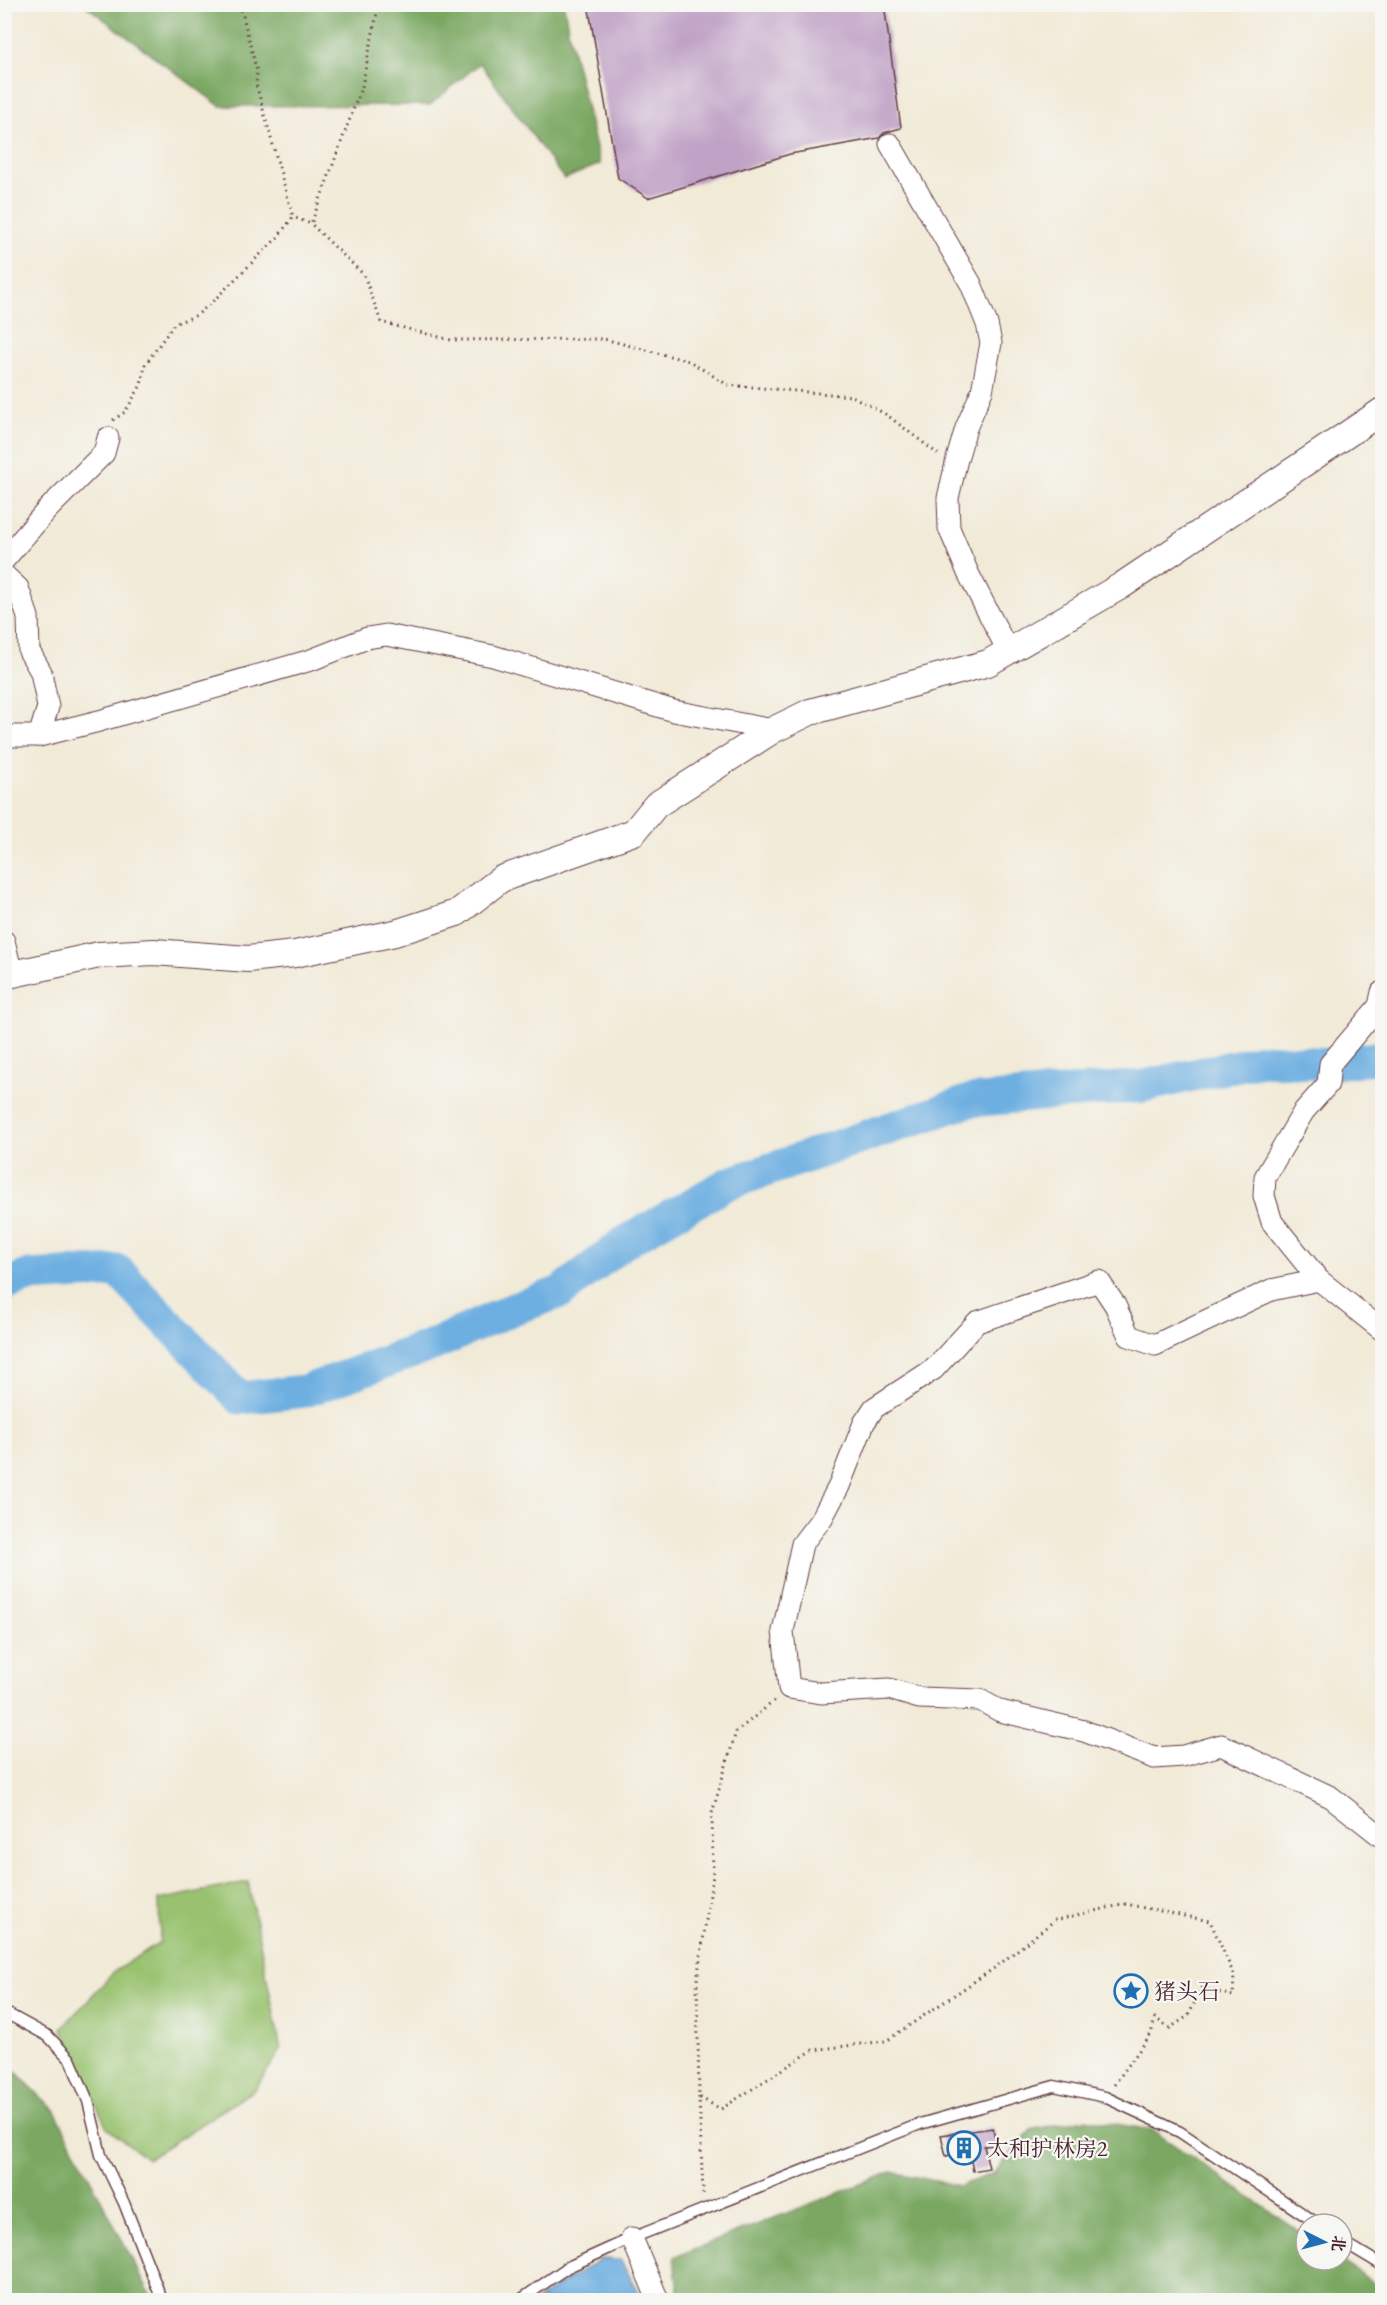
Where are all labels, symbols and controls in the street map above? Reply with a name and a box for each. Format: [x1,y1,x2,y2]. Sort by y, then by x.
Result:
place icon: 猪头石 [1113,1973,1149,2009]
place label: 猪头石 [1154,1977,1220,2006]
building icon: 太和护林房2 [946,2130,982,2166]
place label: 太和护林房2 [987,2134,1108,2163]
north arrow [1294,2212,1354,2272]
text: 北 [1327,2234,1350,2253]

